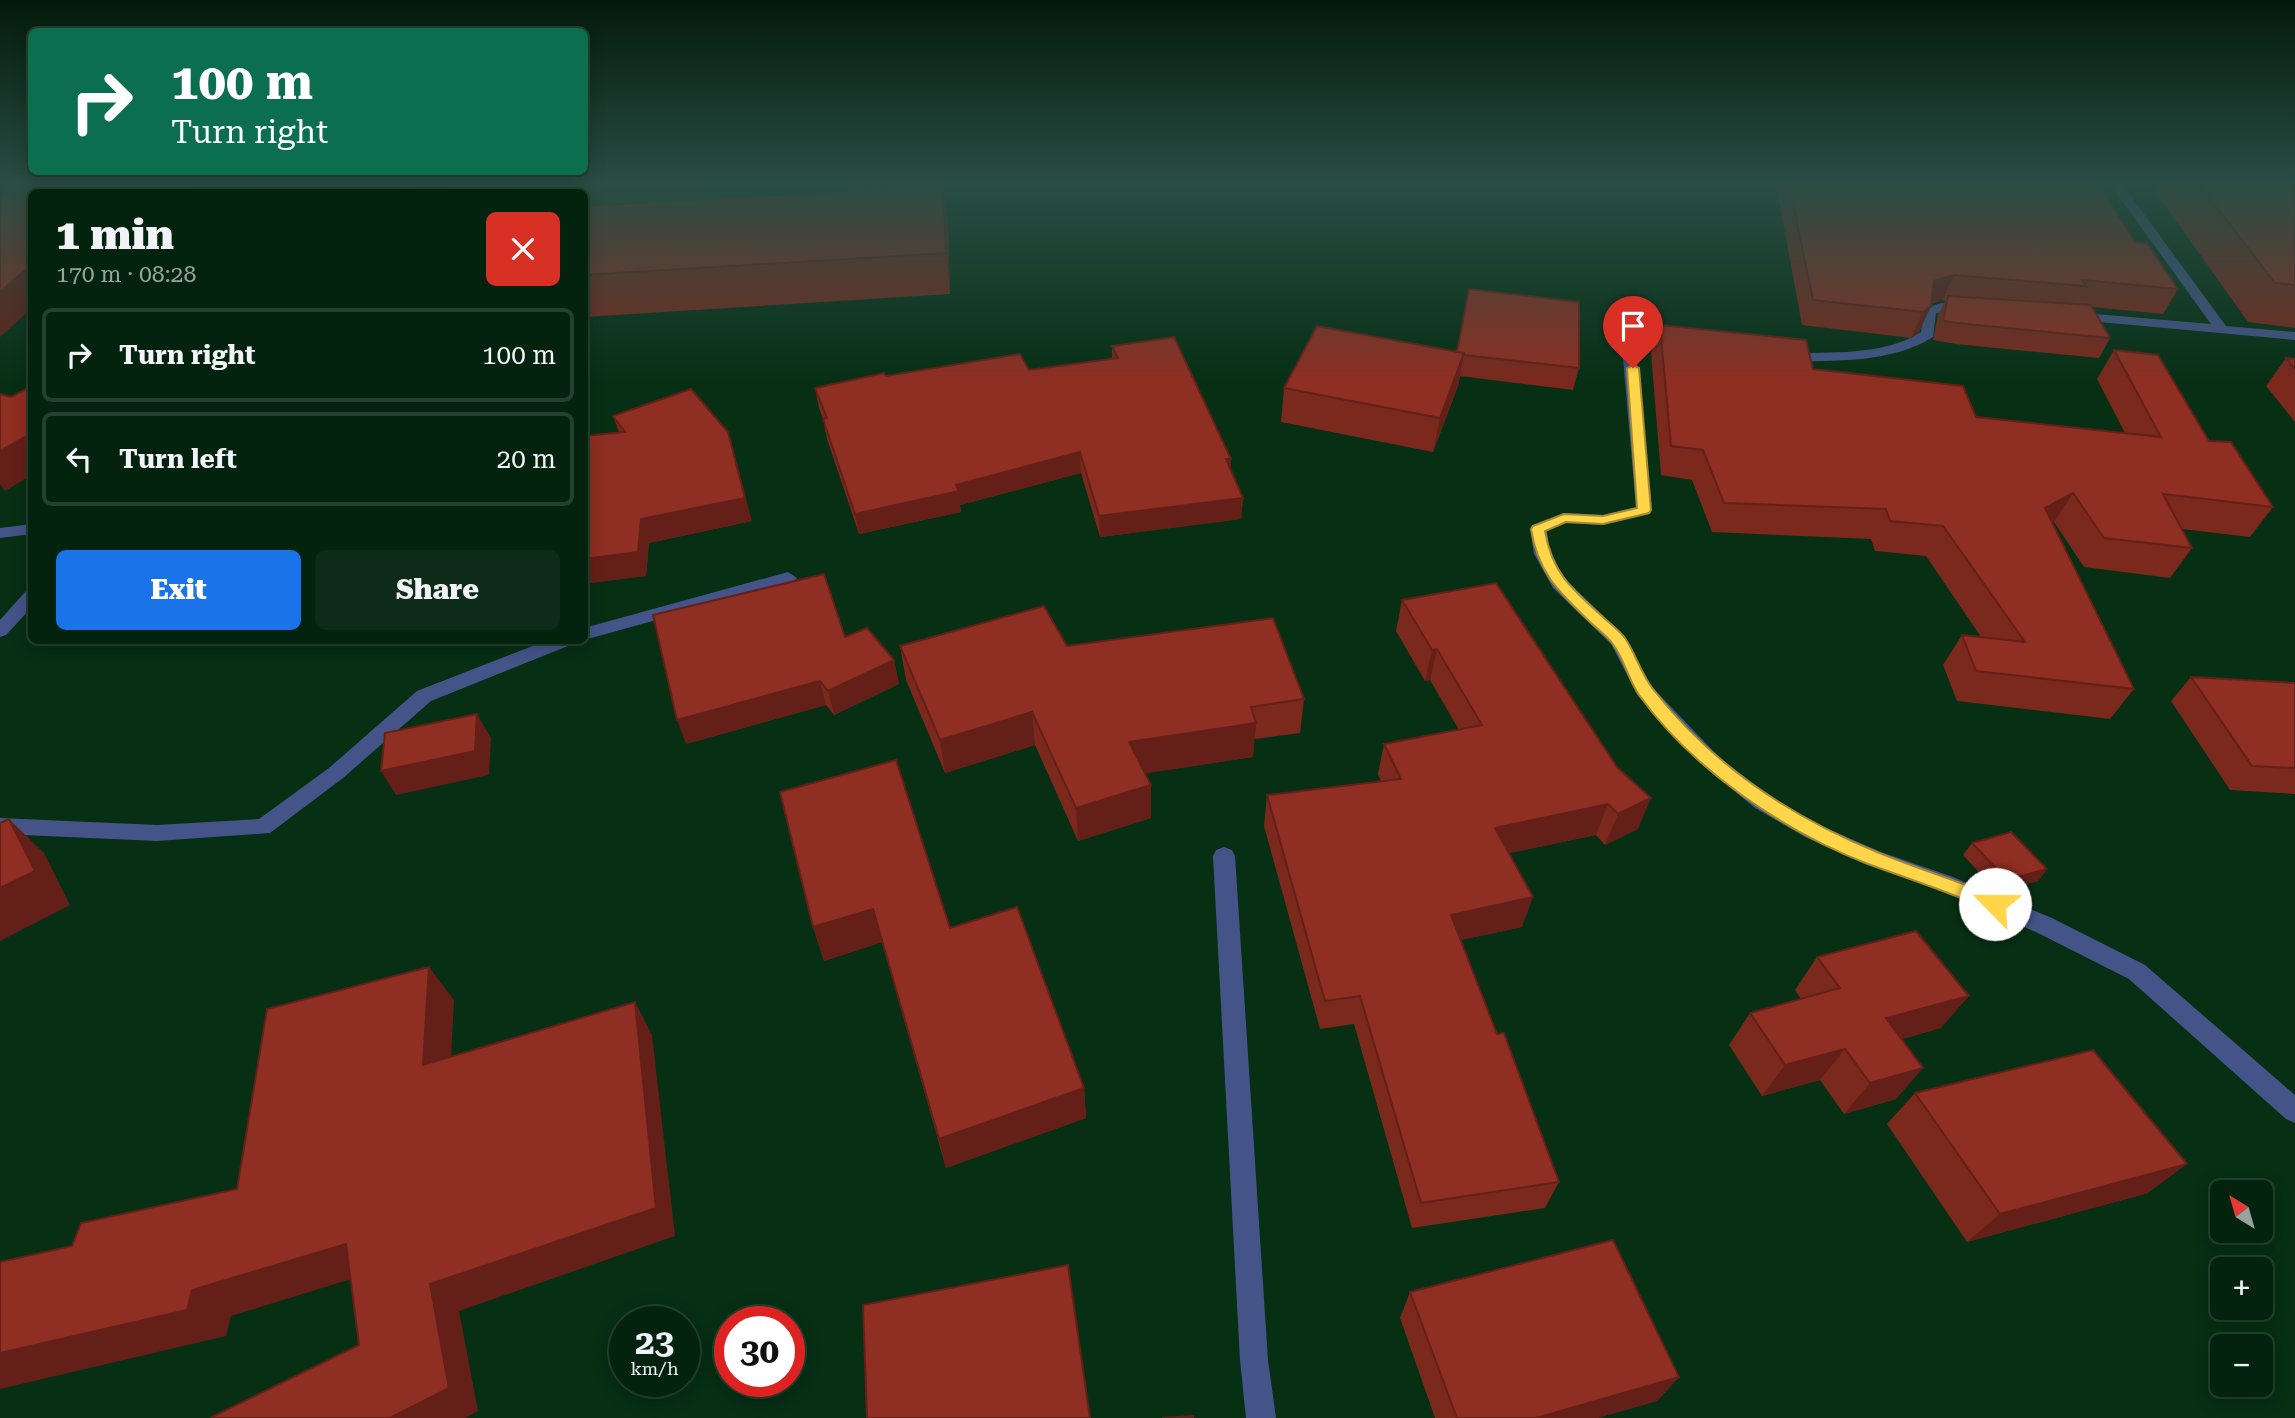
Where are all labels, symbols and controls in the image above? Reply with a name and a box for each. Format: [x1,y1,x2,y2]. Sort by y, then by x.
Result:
text: 100 m [171,54,313,111]
icon: right [56,56,147,147]
text: Turn right [171,113,328,151]
text: 1 min [56,210,174,259]
button: close [486,212,560,286]
text: 170 m · 08:28 [56,261,196,288]
pin [1603,296,1663,368]
icon: arrive [1614,307,1652,345]
icon: right [60,336,98,374]
text: Turn right [119,340,255,370]
text: 100 m [482,340,556,370]
icon: left [60,440,98,478]
text: Turn left [119,444,237,474]
text: 20 m [497,444,556,474]
button: Exit [56,550,301,630]
button: Share [315,550,560,630]
position arrow [1958,867,2032,941]
north arrow [2210,1180,2273,1242]
map controls [2210,1180,2273,1397]
button: + [2210,1257,2273,1320]
speed limit sign: 30 [714,1306,805,1397]
text: 23 [635,1322,674,1363]
button: − [2210,1334,2273,1397]
text: km/h [630,1358,679,1379]

